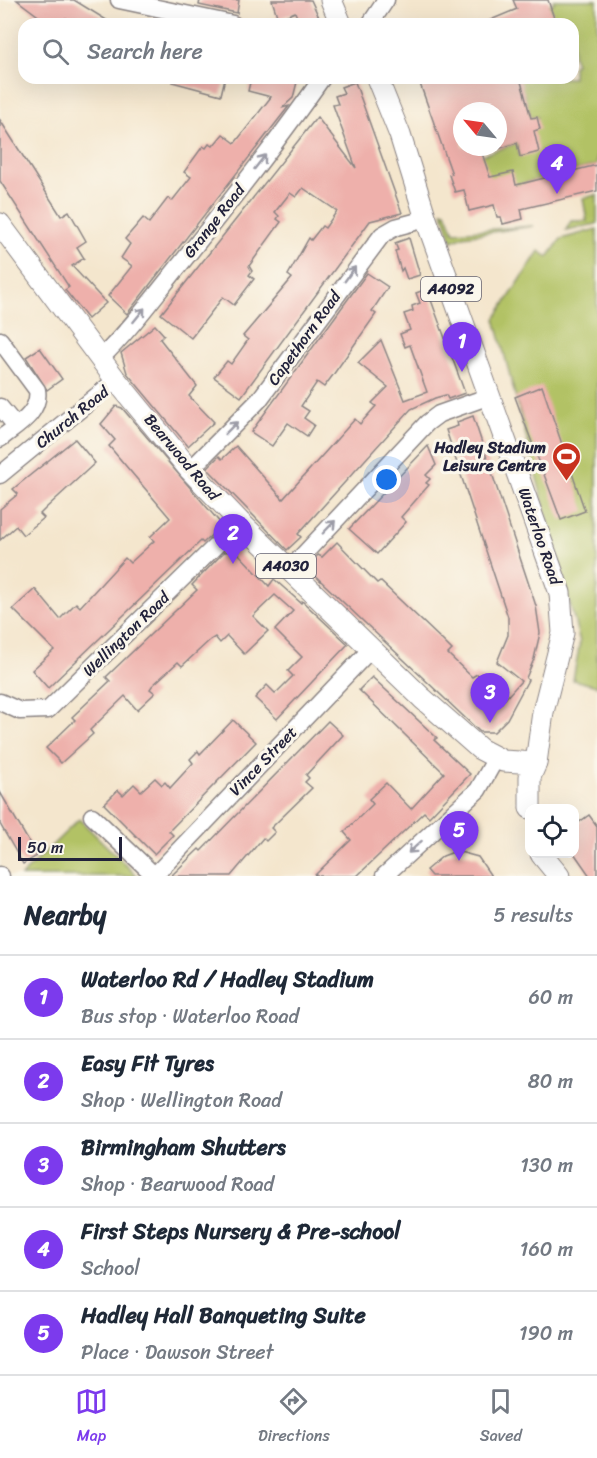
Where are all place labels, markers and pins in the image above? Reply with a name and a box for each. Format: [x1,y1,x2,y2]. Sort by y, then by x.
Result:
pin: 4 [538,144,576,194]
pin: 1 [442,322,482,372]
place label: Hadley Stadium Leisure Centre [433,433,546,480]
sports icon: Hadley Stadium Leisure Centre [551,440,583,482]
pin: 2 [214,514,252,564]
pin: 3 [470,674,510,723]
pin: 5 [440,812,478,861]

